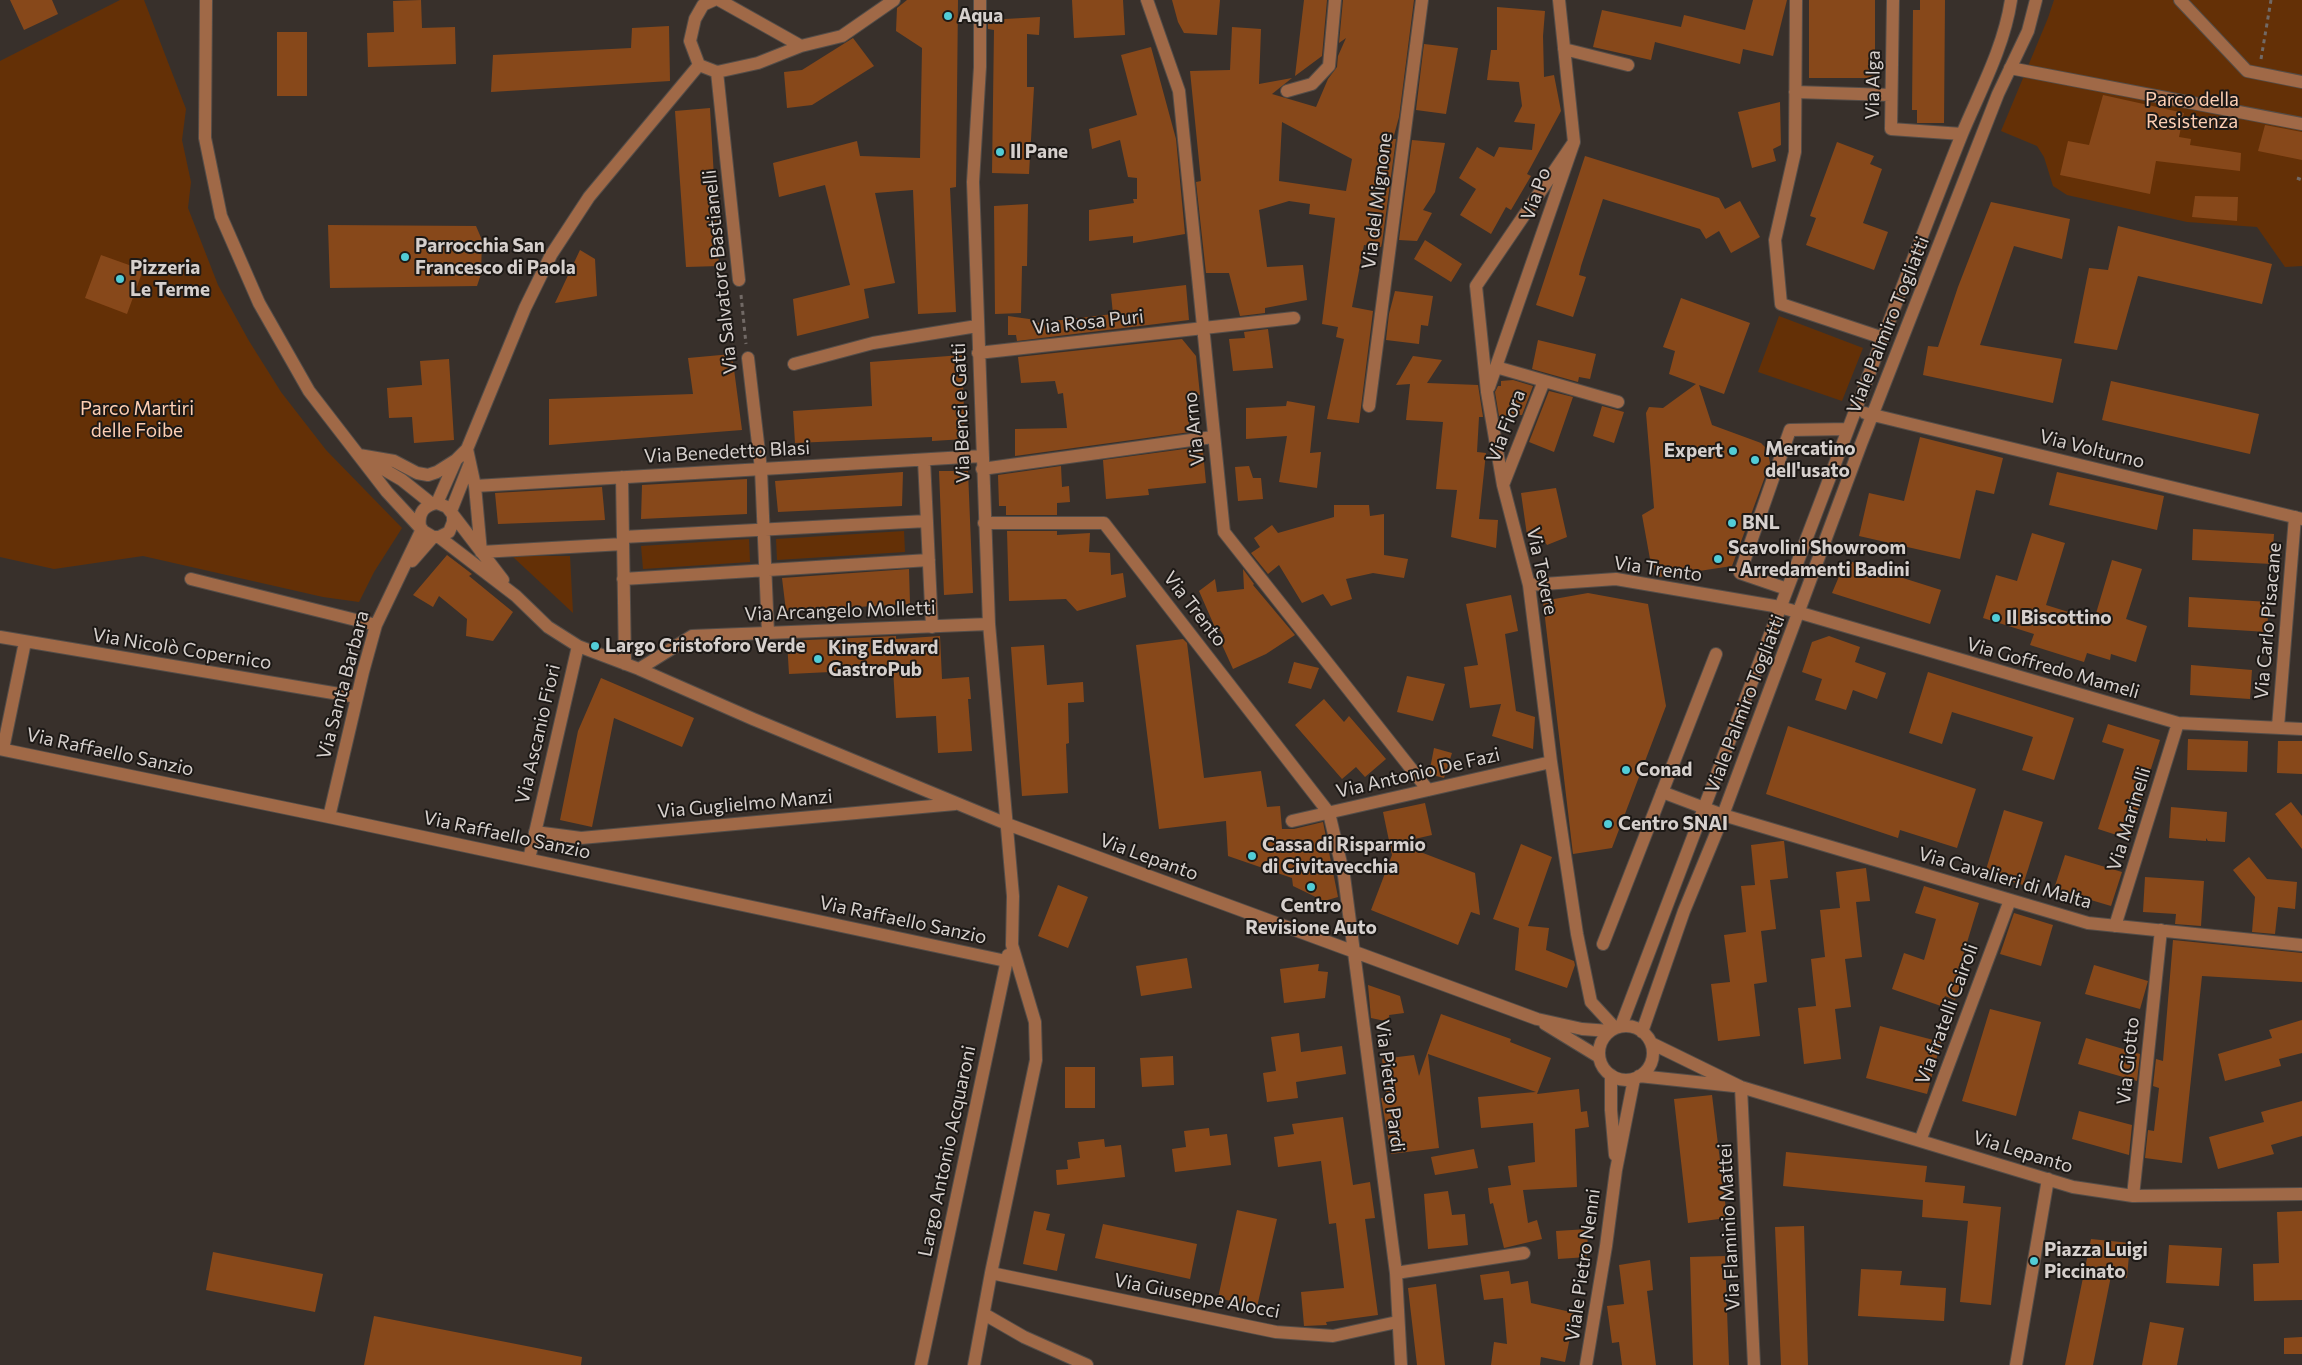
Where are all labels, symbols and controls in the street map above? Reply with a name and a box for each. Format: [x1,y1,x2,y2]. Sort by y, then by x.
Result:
place label: Aqua [958,5,1003,27]
marker: Aqua [942,10,954,22]
street label: Via Alga [1861,50,1885,120]
park label: Parco della Resistenza [2145,89,2239,133]
street label: Via del Mignone [1357,131,1397,271]
place label: Il Pane [1010,141,1068,163]
marker: Il Pane [994,146,1006,158]
street label: Via Po [1516,165,1556,223]
street label: Via Salvatore Bastianelli [698,169,742,375]
street label: Viale Palmiro Togliatti [1842,233,1934,417]
place label: Parrocchia San Francesco di Paola [415,235,576,279]
marker: Parrocchia San Francesco di Paola [399,251,411,263]
place label: Pizzeria Le Terme [130,257,210,301]
marker: Pizzeria Le Terme [114,273,126,285]
street label: Via Rosa Puri [1031,305,1145,339]
street label: Via Benci e Gatti [947,342,975,484]
street label: Via Fiora [1482,386,1530,466]
street label: Via Arno [1179,391,1209,467]
park label: Parco Martiri delle Foibe [80,398,194,442]
street label: Via Volturno [2037,425,2147,473]
street label: Via Benedetto Blasi [643,436,811,468]
place label: Mercatino dell'usato [1765,438,1856,482]
place label: Expert [1664,440,1723,462]
marker: Expert [1727,445,1739,457]
marker: Mercatino dell'usato [1749,454,1761,466]
place label: BNL [1742,512,1780,534]
marker: BNL [1726,517,1738,529]
street label: Via Tevere [1522,525,1562,617]
place label: Scavolini Showroom - Arredamenti Badini [1728,537,1910,581]
street label: Via Carlo Pisacane [2250,542,2286,700]
street label: Via Trento [1612,551,1704,587]
marker: Scavolini Showroom - Arredamenti Badini [1712,553,1724,565]
street label: Via Trento [1159,567,1231,651]
street label: Via Arcangelo Molletti [744,596,936,626]
place label: Il Biscottino [2006,607,2112,629]
street label: Via Santa Barbara [312,608,374,762]
street label: Viale Palmiro Togliatti [1700,612,1790,796]
marker: Il Biscottino [1990,612,2002,624]
street label: Via Nicolò Copernico [91,624,273,674]
street label: Via Goffredo Mameli [1964,632,2142,704]
place label: Largo Cristoforo Verde [605,635,805,657]
place label: King Edward GastroPub [828,637,938,681]
marker: Largo Cristoforo Verde [589,640,601,652]
marker: King Edward GastroPub [812,653,824,665]
street label: Via Ascanio Fiori [511,662,565,806]
street label: Via Raffaello Sanzio [24,723,196,781]
street label: Via Antonio De Fazi [1334,743,1502,803]
place label: Conad [1636,759,1692,781]
marker: Conad [1620,764,1632,776]
street label: Via Marinelli [2102,764,2156,874]
street label: Via Guglielmo Manzi [657,785,833,823]
street label: Via Raffaello Sanzio [421,806,593,864]
place label: Centro SNAI [1618,813,1728,835]
marker: Centro SNAI [1602,818,1614,830]
street label: Via Lepanto [1096,829,1202,885]
place label: Cassa di Risparmio di Civitavecchia [1262,834,1426,878]
street label: Via Cavalieri di Malta [1916,842,2094,914]
marker: Cassa di Risparmio di Civitavecchia [1246,850,1258,862]
marker: Centro Revisione Auto [1305,881,1317,893]
street label: Via Raffaello Sanzio [817,891,989,949]
place label: Centro Revisione Auto [1245,895,1377,939]
street label: Via fratelli Cairoli [1911,940,1983,1088]
street label: Via Giotto [2112,1016,2144,1106]
street label: Via Pietro Pardi [1371,1019,1409,1153]
street label: Largo Antonio Acquaroni [913,1043,981,1259]
street label: Via Lepanto [1970,1126,2076,1178]
street label: Via Flaminio Mattei [1713,1143,1745,1311]
street label: Viale Pietro Nenni [1561,1187,1605,1343]
place label: Piazza Luigi Piccinato [2044,1239,2148,1283]
marker: Piazza Luigi Piccinato [2028,1255,2040,1267]
street label: Via Giuseppe Alocci [1112,1269,1282,1323]

